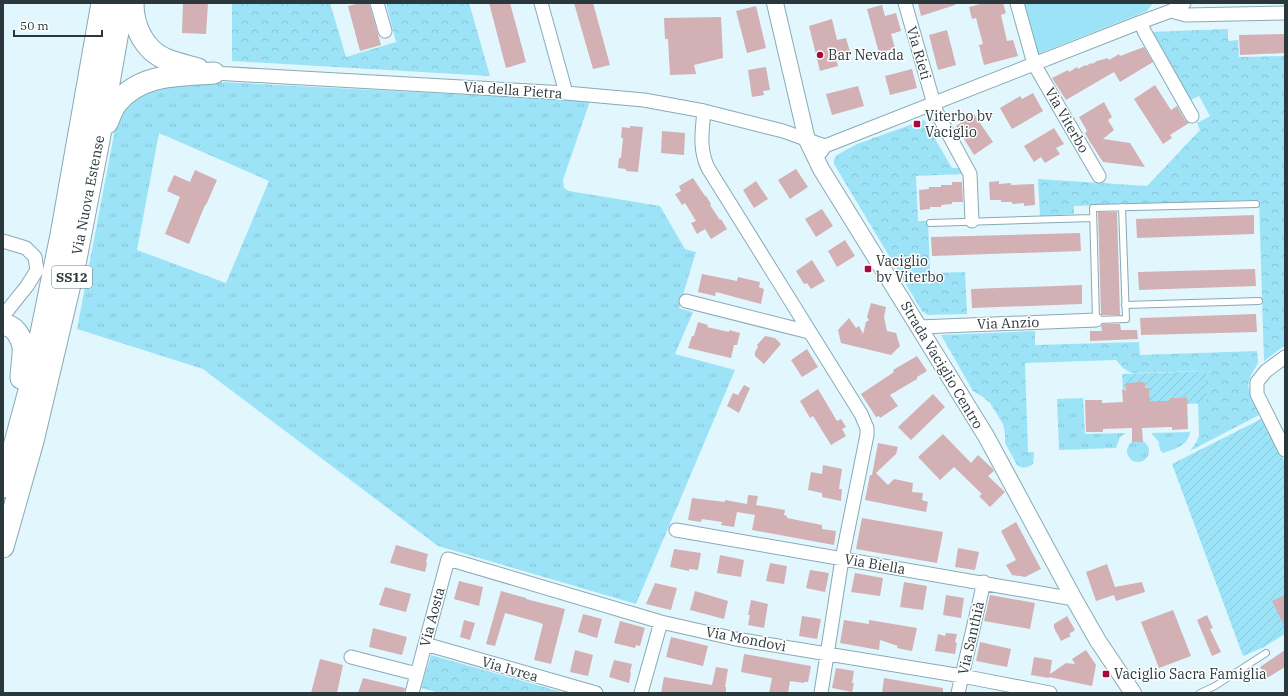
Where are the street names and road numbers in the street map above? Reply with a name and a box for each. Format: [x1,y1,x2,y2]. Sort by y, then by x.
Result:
street label: Via Rieti [903,24,935,82]
street label: Via della Pietra [463,78,563,102]
street label: Via Viterbo [1041,84,1093,156]
street label: Via Nuova Estense [68,134,108,256]
road number: SS12 [52,266,92,288]
street label: Strada Vaciglio Centro [897,298,987,432]
street label: Via Anzio [977,313,1040,333]
street label: Via Biella [843,550,907,578]
street label: Via Aosta [415,585,449,649]
street label: Via Santhià [954,599,988,677]
street label: Via Mondovì [704,622,788,656]
street label: Via Ivrea [480,652,541,686]

